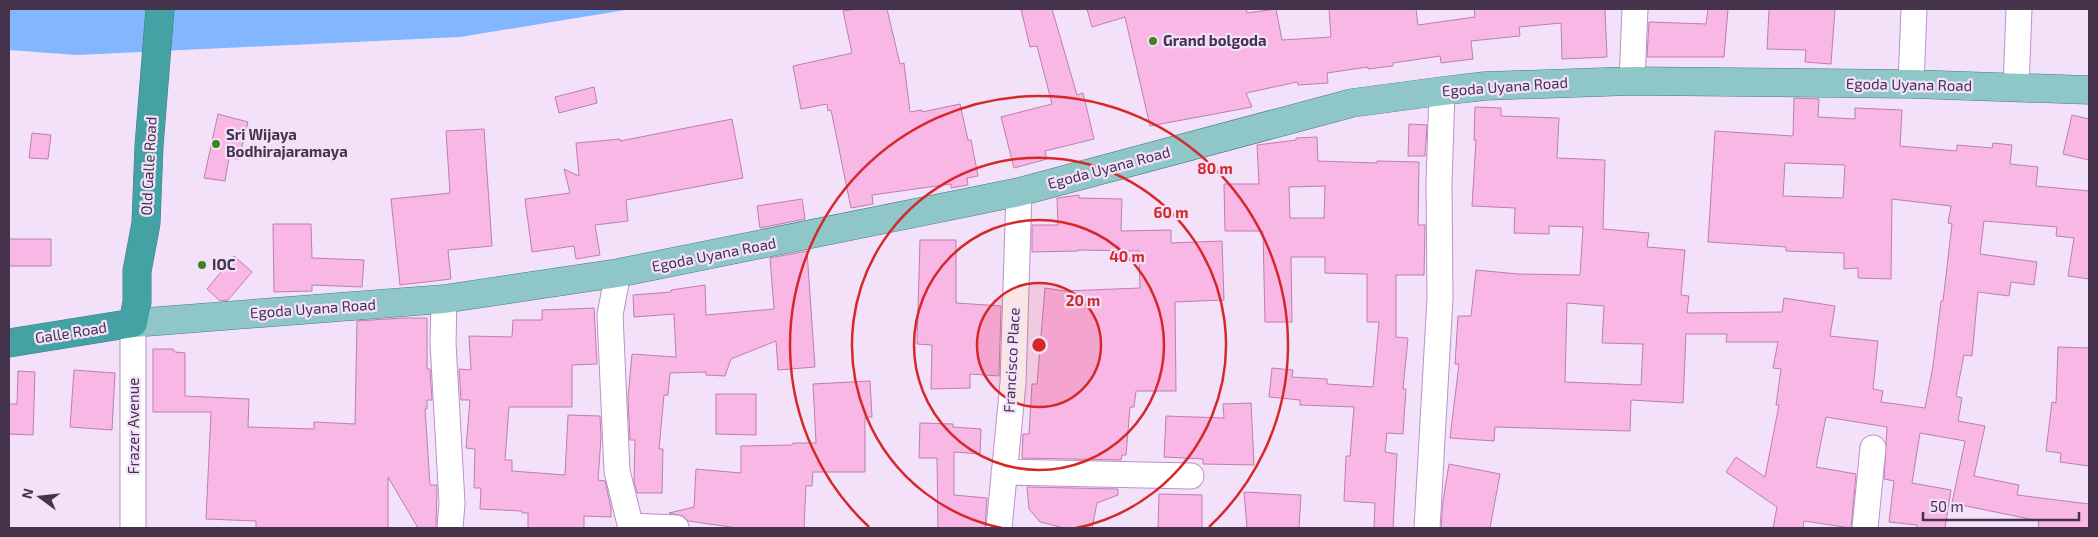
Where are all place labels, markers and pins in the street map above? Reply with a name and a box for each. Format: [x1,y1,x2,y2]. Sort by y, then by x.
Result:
place label: Grand bolgoda [1163,31,1267,49]
marker: Grand bolgoda [1147,35,1159,47]
place label: Sri Wijaya Bodhirajaramaya [226,125,348,161]
marker: Sri Wijaya Bodhirajaramaya [210,138,222,150]
place label: IOC [212,255,236,273]
marker: IOC [196,259,208,271]
centre of rings [1030,336,1048,354]

